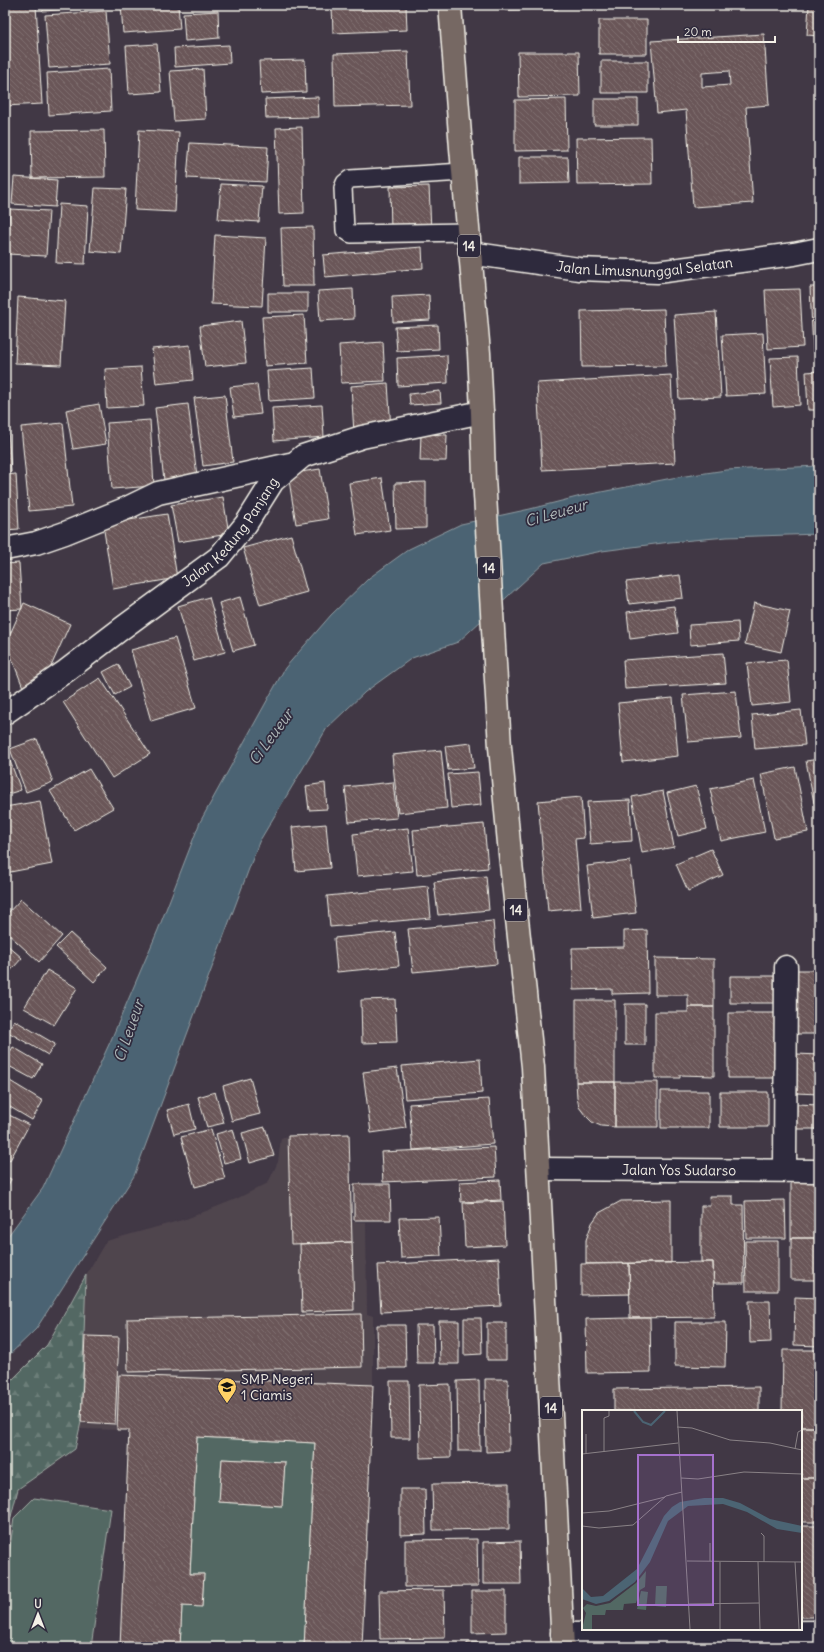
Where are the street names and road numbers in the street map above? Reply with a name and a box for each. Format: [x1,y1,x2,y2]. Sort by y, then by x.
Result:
road number: 14 [458,235,480,257]
street label: Jalan Limusnunggal Selatan [555,253,734,281]
street label: Jalan Kedung Panjang [178,474,282,590]
road number: 14 [478,557,500,579]
road number: 14 [505,899,527,921]
street label: Jalan Yos Sudarso [622,1161,736,1179]
road number: 14 [540,1397,562,1419]

